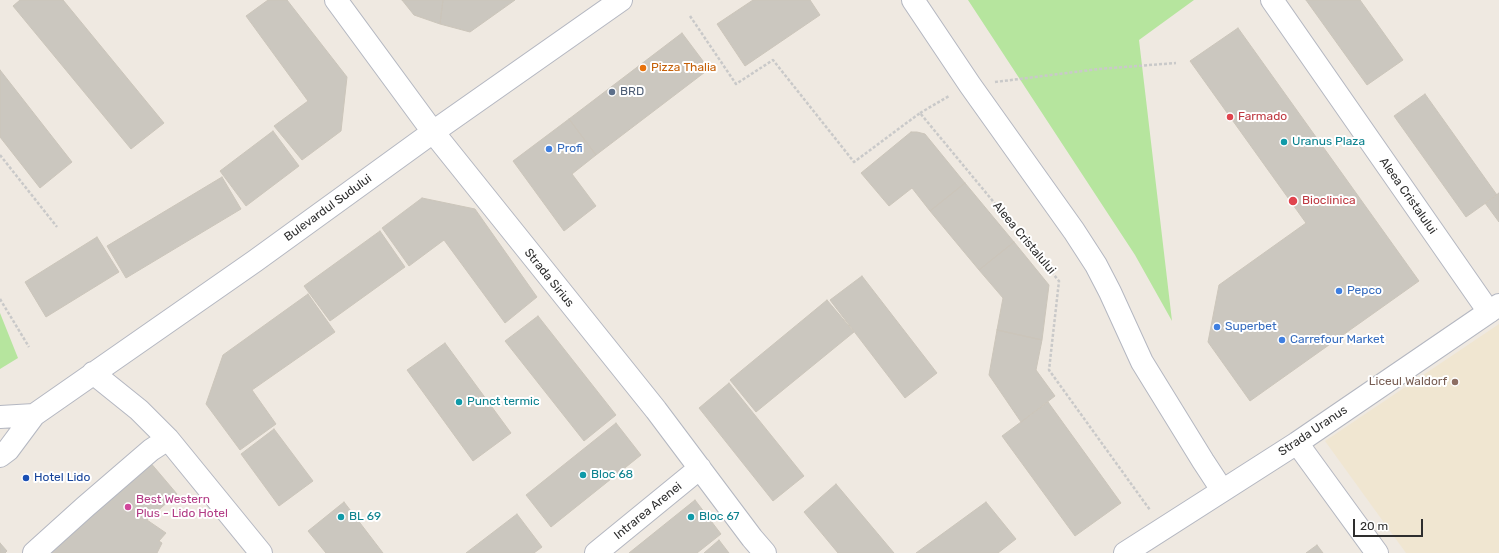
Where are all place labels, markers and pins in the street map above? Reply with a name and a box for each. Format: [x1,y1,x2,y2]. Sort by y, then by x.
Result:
place label: Pizza Thalia [651,61,716,75]
marker: Pizza Thalia [638,63,648,73]
place label: BRD [620,85,644,99]
marker: BRD [607,87,617,97]
place label: Farmado [1238,110,1287,124]
marker: Farmado [1225,112,1235,122]
place label: Uranus Plaza [1292,135,1365,149]
marker: Uranus Plaza [1279,137,1289,147]
place label: Profi [557,142,583,156]
marker: Profi [544,144,554,154]
place label: Bioclinica [1302,194,1356,208]
marker: Bioclinica [1287,195,1299,207]
place label: Pepco [1347,284,1382,298]
marker: Pepco [1334,286,1344,296]
place label: Superbet [1225,320,1277,334]
marker: Superbet [1212,322,1222,332]
place label: Carrefour Market [1290,333,1384,347]
marker: Carrefour Market [1277,335,1287,345]
place label: Liceul Waldorf [1369,375,1447,389]
marker: Liceul Waldorf [1450,377,1460,387]
place label: Punct termic [467,395,540,409]
marker: Punct termic [454,397,464,407]
place label: Bloc 68 [591,468,633,482]
marker: Bloc 68 [578,470,588,480]
place label: Hotel Lido [34,471,90,485]
marker: Hotel Lido [21,473,31,483]
place label: Best Western Plus - Lido Hotel [136,493,228,521]
marker: Best Western Plus - Lido Hotel [123,502,133,512]
place label: BL 69 [349,510,381,524]
place label: Bloc 67 [699,510,739,524]
marker: BL 69 [336,512,346,522]
marker: Bloc 67 [686,512,696,522]

